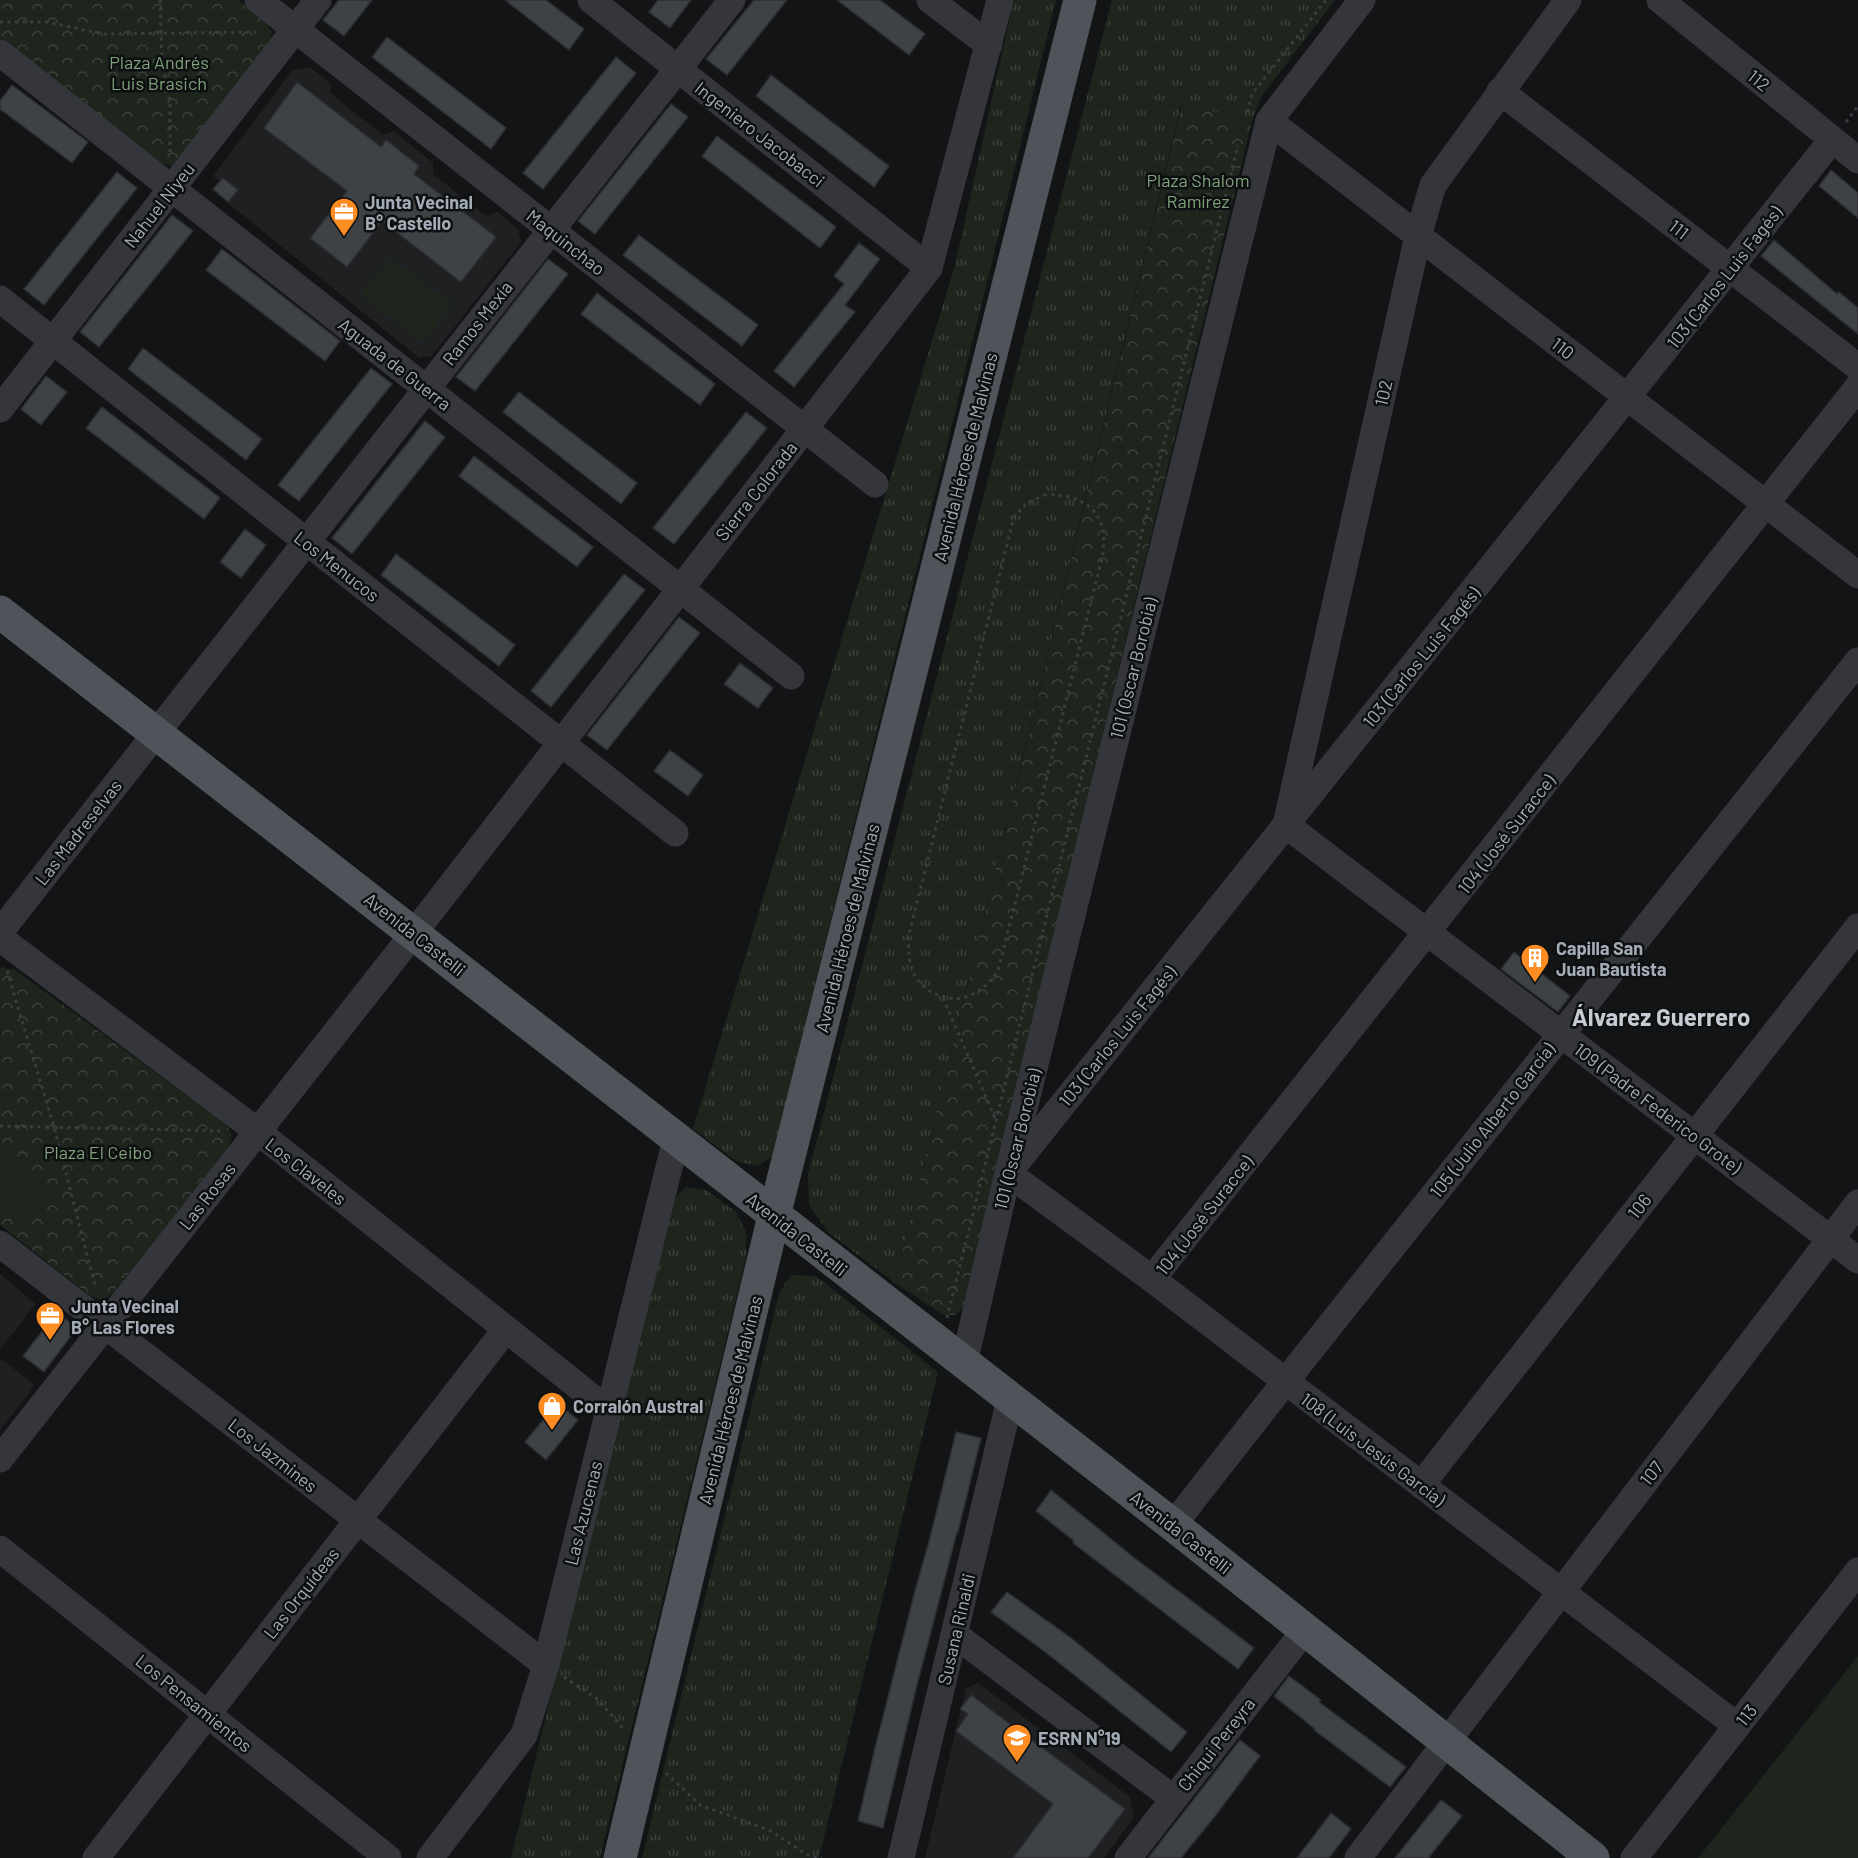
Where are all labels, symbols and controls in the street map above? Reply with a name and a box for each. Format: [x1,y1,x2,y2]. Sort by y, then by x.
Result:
park label: Plaza Andrés Luis Brasich [109,51,209,94]
street label: 112 [1743,64,1775,96]
street label: Ingeniero Jacobacci [691,77,829,191]
street label: Nahuel Niyeu [119,158,199,252]
park label: Plaza Shalom Ramírez [1146,169,1250,212]
place label: Junta Vecinal B° Castello [365,191,473,234]
office icon: Junta Vecinal B° Castello [328,196,360,238]
street label: 103 (Carlos Luis Fagés) [1662,201,1787,353]
street label: Maquinchao [522,204,610,280]
street label: 111 [1665,214,1693,244]
street label: Ramos Mexía [437,276,517,370]
street label: Aguada de Guerra [334,313,456,415]
street label: 110 [1547,332,1579,364]
street label: Avenida Héroes de Malvinas [928,350,1002,564]
street label: 102 [1369,378,1397,408]
street label: Sierra Colorada [710,437,802,545]
street label: Los Menucos [290,526,384,606]
street label: 103 (Carlos Luis Fagés) [1357,582,1485,732]
street label: 101 (Oscar Borobia) [1105,595,1161,741]
street label: 104 (José Suracce) [1453,770,1560,898]
street label: Las Madreselvas [30,775,126,889]
street label: Avenida Héroes de Malvinas [810,821,884,1035]
street label: Avenida Castelli [360,888,470,980]
place label: Capilla San Juan Bautista [1556,937,1666,980]
building icon: Capilla San Juan Bautista [1519,942,1551,984]
street label: 103 (Carlos Luis Fagés) [1053,961,1181,1111]
district label: Álvarez Guerrero [1572,1002,1750,1031]
street label: 105 (Julio Alberto García) [1425,1038,1560,1202]
street label: 109 (Padre Federico Grote) [1570,1038,1746,1178]
street label: 101 (Oscar Borobia) [989,1066,1045,1212]
street label: Los Claveles [261,1133,351,1209]
park label: Plaza El Ceibo [44,1141,152,1163]
street label: 104 (José Suracce) [1151,1151,1258,1279]
street label: Las Rosas [174,1158,240,1234]
street label: Avenida Castelli [742,1188,852,1280]
street label: 106 [1622,1189,1656,1223]
street label: Avenida Héroes de Malvinas [693,1293,767,1507]
place label: Junta Vecinal B° Las Flores [71,1295,179,1338]
office icon: Junta Vecinal B° Las Flores [34,1300,66,1342]
street label: 108 (Luis Jesús García) [1297,1388,1450,1511]
shop icon: Corralón Austral [536,1390,568,1432]
place label: Corralón Austral [573,1395,703,1417]
street label: Los Jazmines [224,1413,322,1497]
street label: 107 [1635,1456,1668,1490]
street label: Las Azucenas [559,1459,607,1567]
street label: Avenida Castelli [1126,1486,1236,1578]
street label: Las Orquídeas [259,1543,343,1643]
street label: Susana Rinaldi [933,1571,979,1687]
street label: Los Pensamientos [131,1649,257,1757]
street label: Chiqui Pereyra [1173,1693,1259,1795]
street label: 113 [1731,1700,1761,1730]
school or university icon: ESRN N°19 [1001,1722,1033,1764]
place label: ESRN N°19 [1038,1727,1121,1749]

